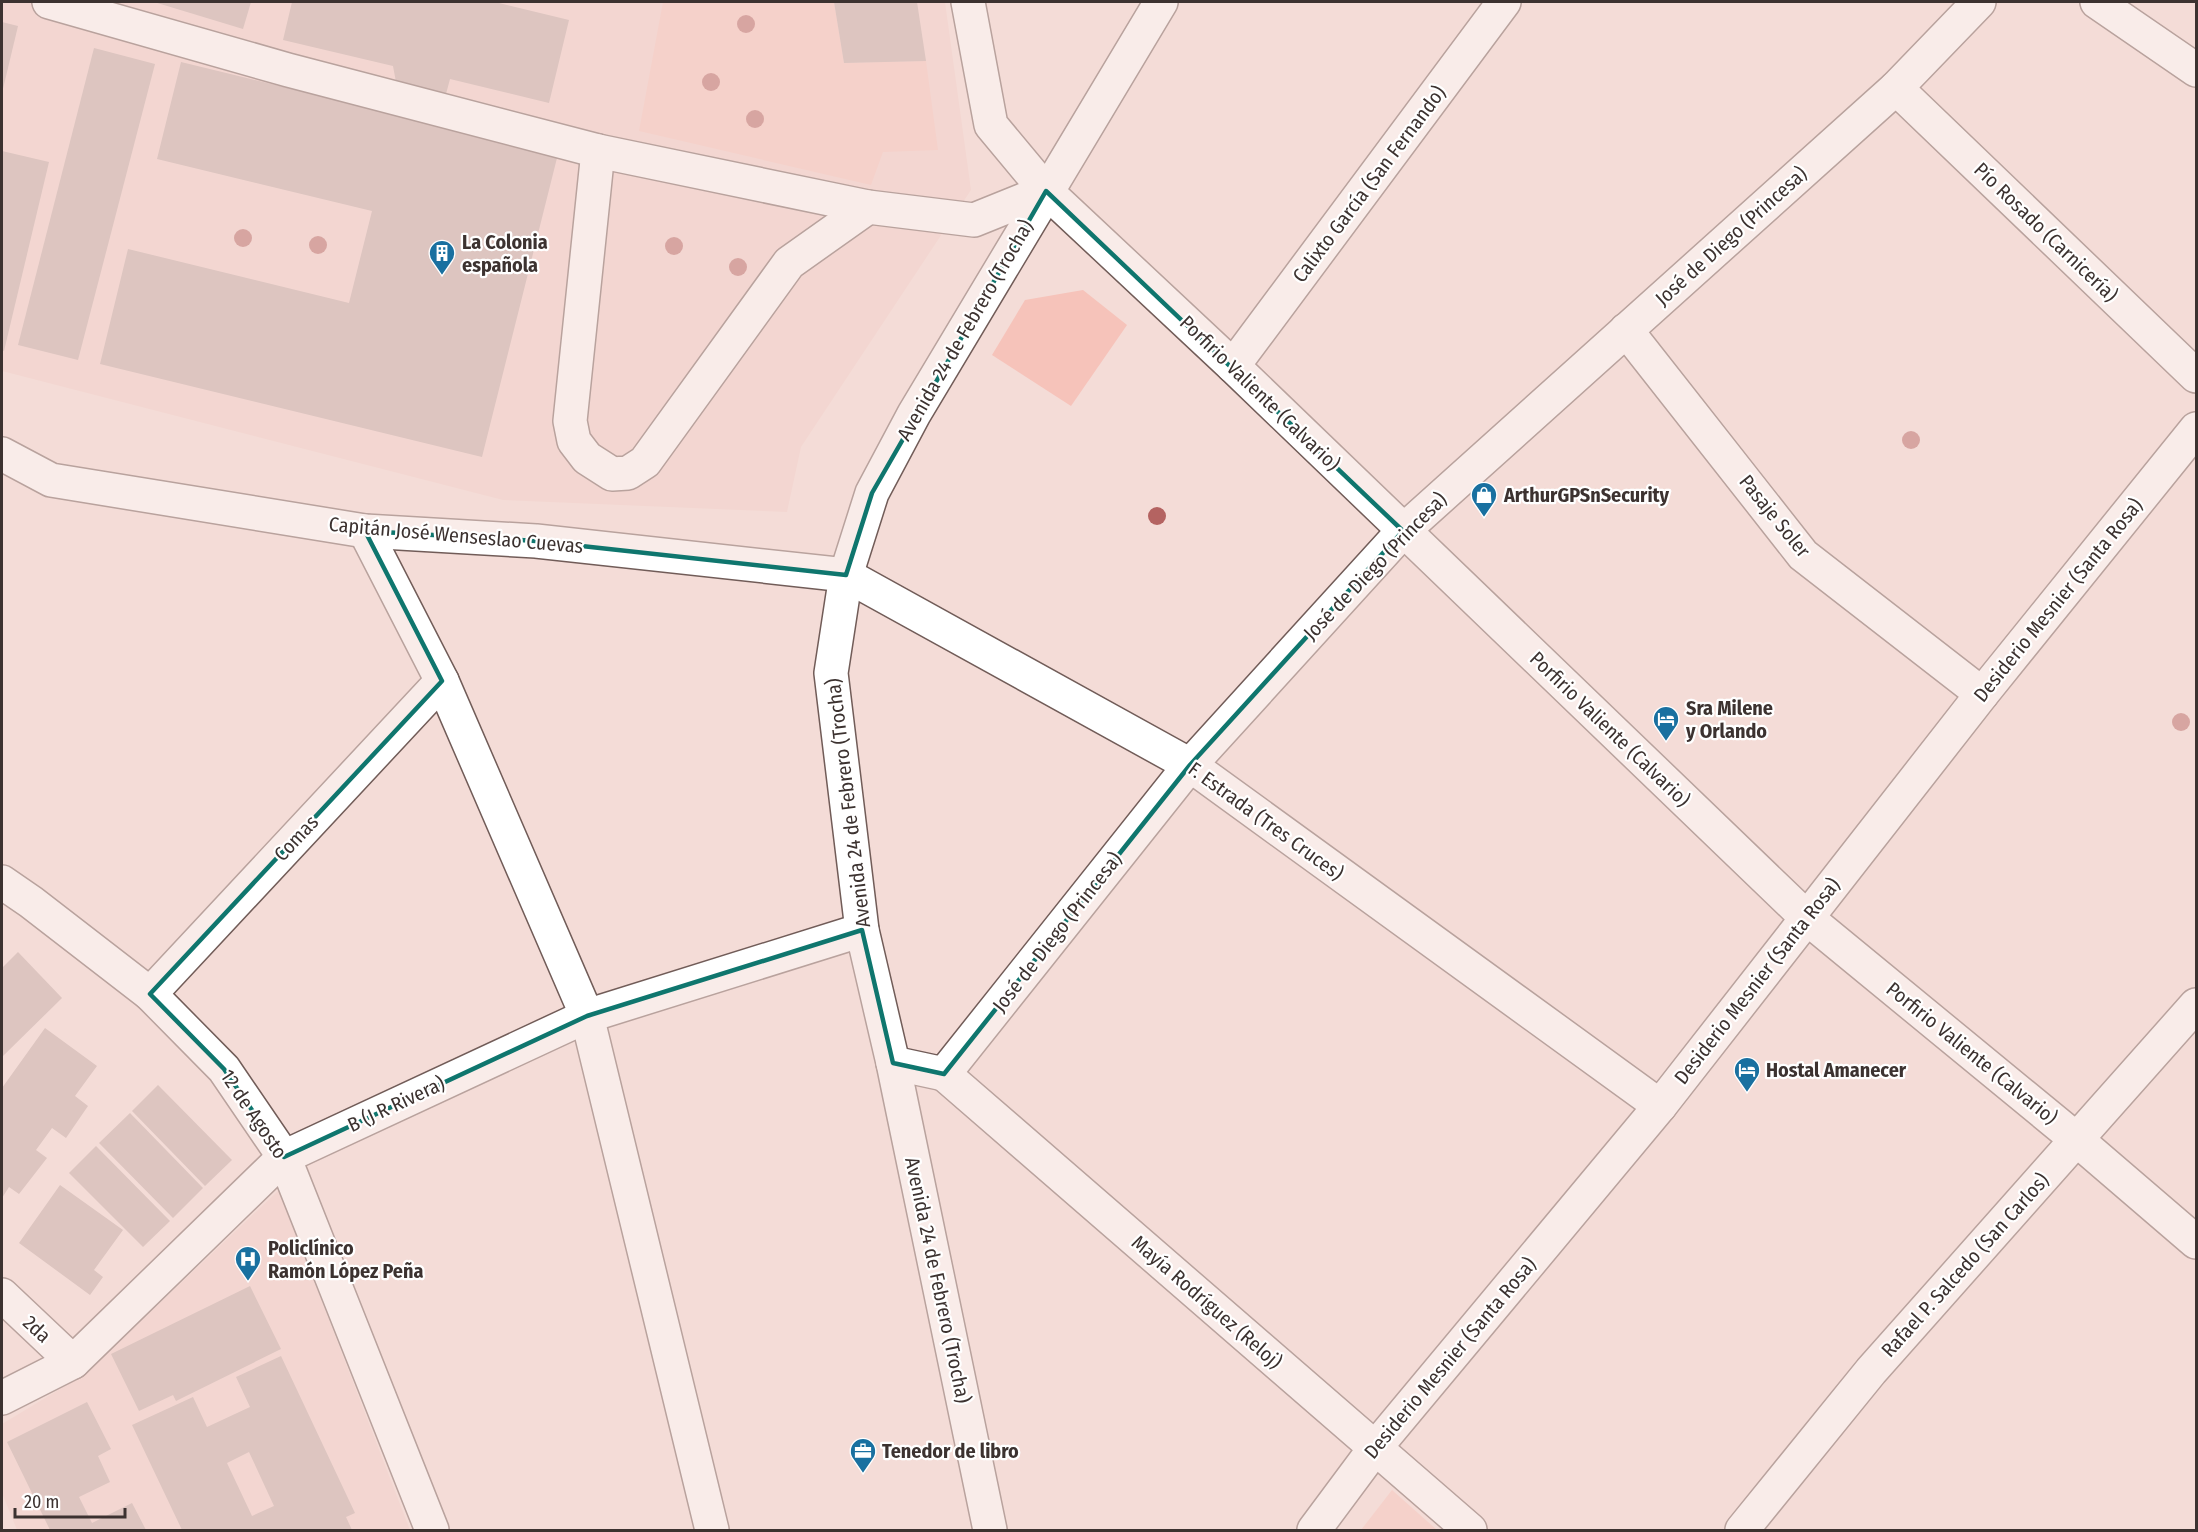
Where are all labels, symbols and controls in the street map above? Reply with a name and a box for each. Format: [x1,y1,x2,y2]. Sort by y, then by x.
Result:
street label: Calixto García (San Fernando) [1287,81,1451,287]
street label: Pío Rosado (Carnicería) [1969,157,2123,307]
street label: José de Diego (Princesa) [1650,161,1812,310]
street label: Avenida 24 de Febrero (Trocha) [892,215,1038,445]
place label: La Colonia española [462,230,548,277]
building icon: La Colonia española [427,238,457,276]
street label: Porfirio Valiente (Calvario) [1175,310,1345,476]
street label: Pasaje Soler [1734,470,1816,562]
shop icon: ArthurGPSnSecurity [1469,480,1499,518]
place label: ArthurGPSnSecurity [1503,483,1670,507]
street label: José de Diego (Princesa) [1298,487,1452,645]
street label: Desiderio Mesnier (Santa Rosa) [1968,493,2148,707]
street label: Capitán José Wenseslao Cuevas [328,512,584,558]
street label: Porfirio Valiente (Calvario) [1525,646,1695,812]
street label: Avenida 24 de Febrero (Trocha) [821,677,875,929]
place label: Sra Milene y Orlando [1685,696,1773,743]
hotel icon: Sra Milene y Orlando [1651,704,1681,742]
street label: F. Estrada (Tres Cruces) [1184,757,1348,885]
street label: Comas [269,810,323,866]
street label: José de Diego (Princesa) [987,847,1127,1017]
street label: Desiderio Mesnier (Santa Rosa) [1669,873,1845,1089]
street label: Porfirio Valiente (Calvario) [1882,977,2062,1129]
hotel icon: Hostal Amanecer [1732,1055,1762,1093]
place label: Hostal Amanecer [1766,1058,1907,1082]
street label: 12 de Agosto [216,1065,292,1163]
street label: B (J R Rivera) [344,1071,448,1137]
street label: Avenida 24 de Febrero (Trocha) [900,1155,976,1405]
street label: Rafael P. Salcedo (San Carlos) [1876,1168,2054,1362]
street label: Mayía Rodríguez (Reloj) [1127,1230,1287,1374]
place label: Policlínico Ramón López Peña [268,1236,423,1283]
hospital icon: Policlínico Ramón López Peña [233,1244,263,1282]
street label: Desiderio Mesnier (Santa Rosa) [1359,1253,1541,1463]
street label: 2da [18,1310,56,1348]
office icon: Tenedor de libro [848,1436,878,1474]
place label: Tenedor de libro [882,1439,1019,1463]
scale bar [15,1481,124,1519]
text: 20 m [24,1491,59,1513]

